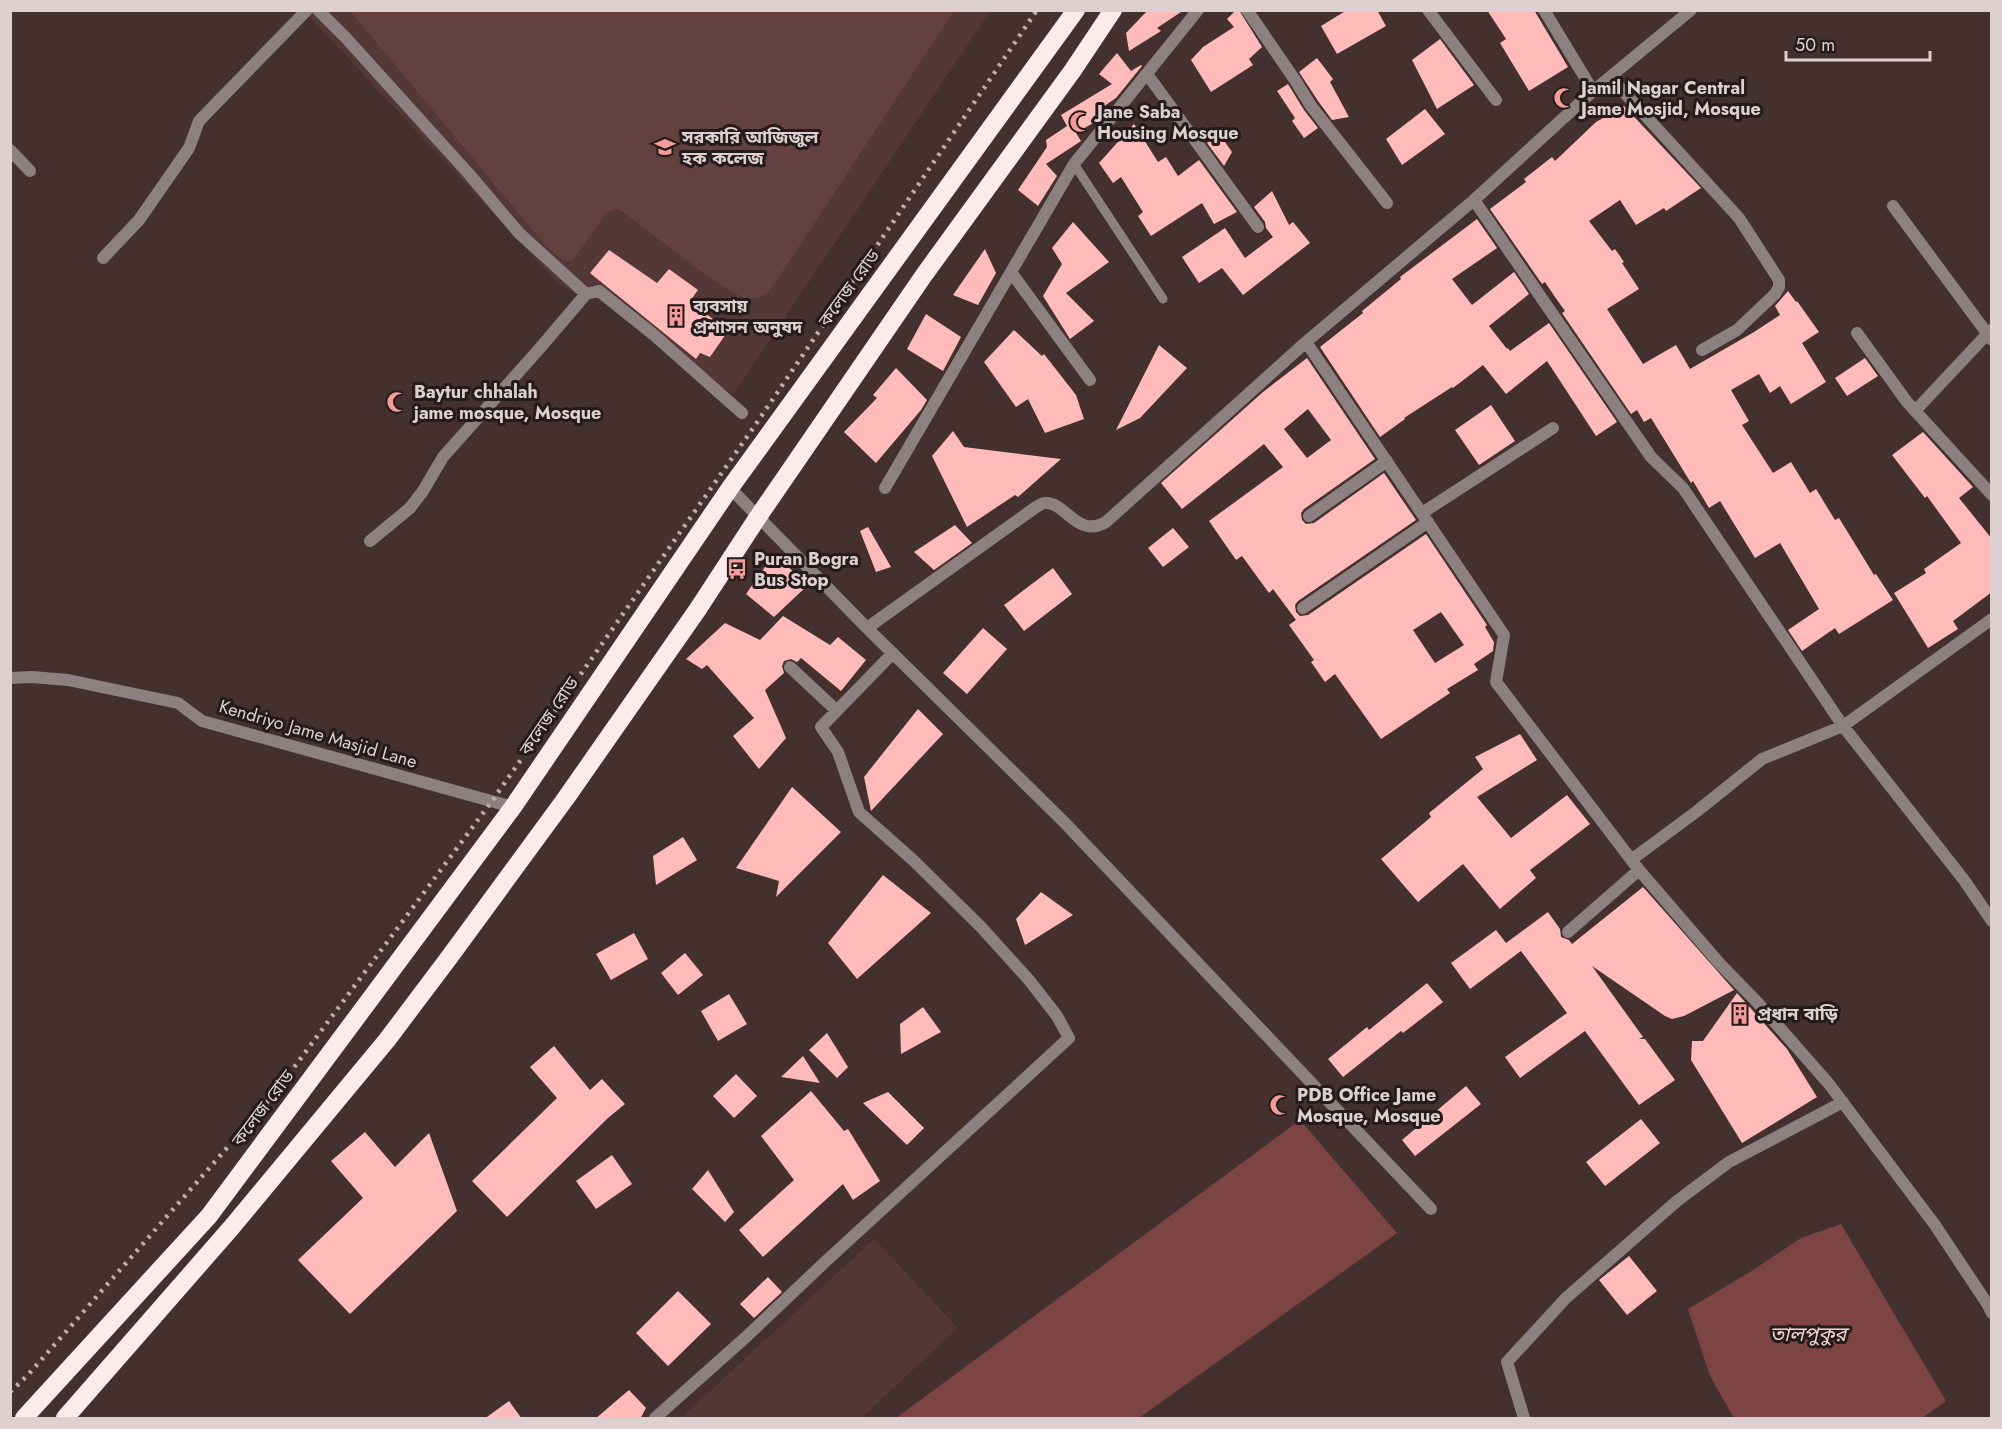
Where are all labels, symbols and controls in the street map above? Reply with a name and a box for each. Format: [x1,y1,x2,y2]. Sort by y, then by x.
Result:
scale bar [1786,24,1930,62]
text: 50 m [1795,32,1835,58]
place label: Jamil Nagar Central Jame Mosjid, Mosque [1578,75,1761,122]
mosque icon: Jamil Nagar Central Jame Mosjid, Mosque [1552,86,1576,110]
place label: Jane Saba Housing Mosque [1094,99,1239,146]
mosque icon: Jane Saba Housing Mosque [1068,110,1092,134]
place label: সরকারি আজিজুল হক কলেজ [681,124,819,171]
school or university icon: সরকারি আজিজুল হক কলেজ [653,135,677,159]
street label: কলেজ রোড [811,244,886,333]
place label: ব্যবসায় প্রশাসন অনুষদ [692,293,803,340]
building icon: ব্যবসায় প্রশাসন অনুষদ [664,304,688,328]
place label: Baytur chhalah jame mosque, Mosque [412,379,601,426]
mosque icon: Baytur chhalah jame mosque, Mosque [385,390,409,414]
place label: Puran Bogra Bus Stop [754,546,859,593]
bus stop icon: Puran Bogra Bus Stop [725,557,749,581]
street label: কলেজ রোড [513,671,585,761]
street label: Kendriyo Jame Masjid Lane [216,693,420,775]
place label: প্রধান বাড়ি [1757,1001,1839,1027]
building icon: প্রধান বাড়ি [1728,1002,1752,1026]
street label: কলেজ রোড [225,1064,301,1153]
place label: PDB Office Jame Mosque, Mosque [1297,1082,1441,1129]
mosque icon: PDB Office Jame Mosque, Mosque [1268,1093,1292,1117]
water label: তালপুকুর [1770,1320,1850,1349]

